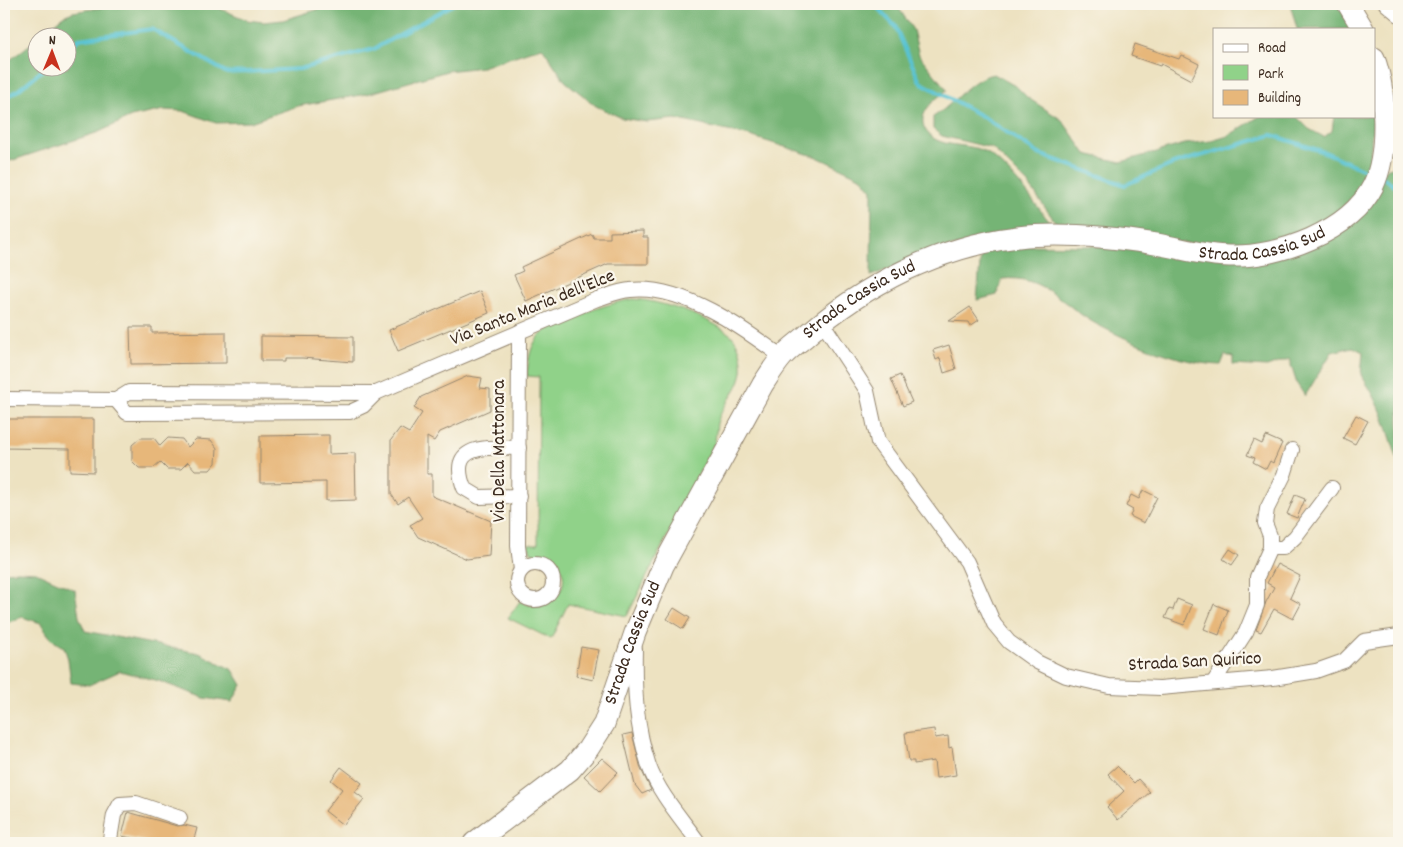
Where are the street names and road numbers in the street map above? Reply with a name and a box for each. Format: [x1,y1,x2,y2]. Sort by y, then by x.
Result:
street label: Strada Cassia Sud [1196,220,1331,270]
street label: Strada Cassia Sud [797,254,920,346]
street label: Via Santa Maria dell'Elce [447,264,619,354]
street label: Via Della Mattonara [487,379,514,522]
street label: Strada Cassia Sud [598,577,669,709]
street label: Strada San Quirico [1128,646,1262,680]

